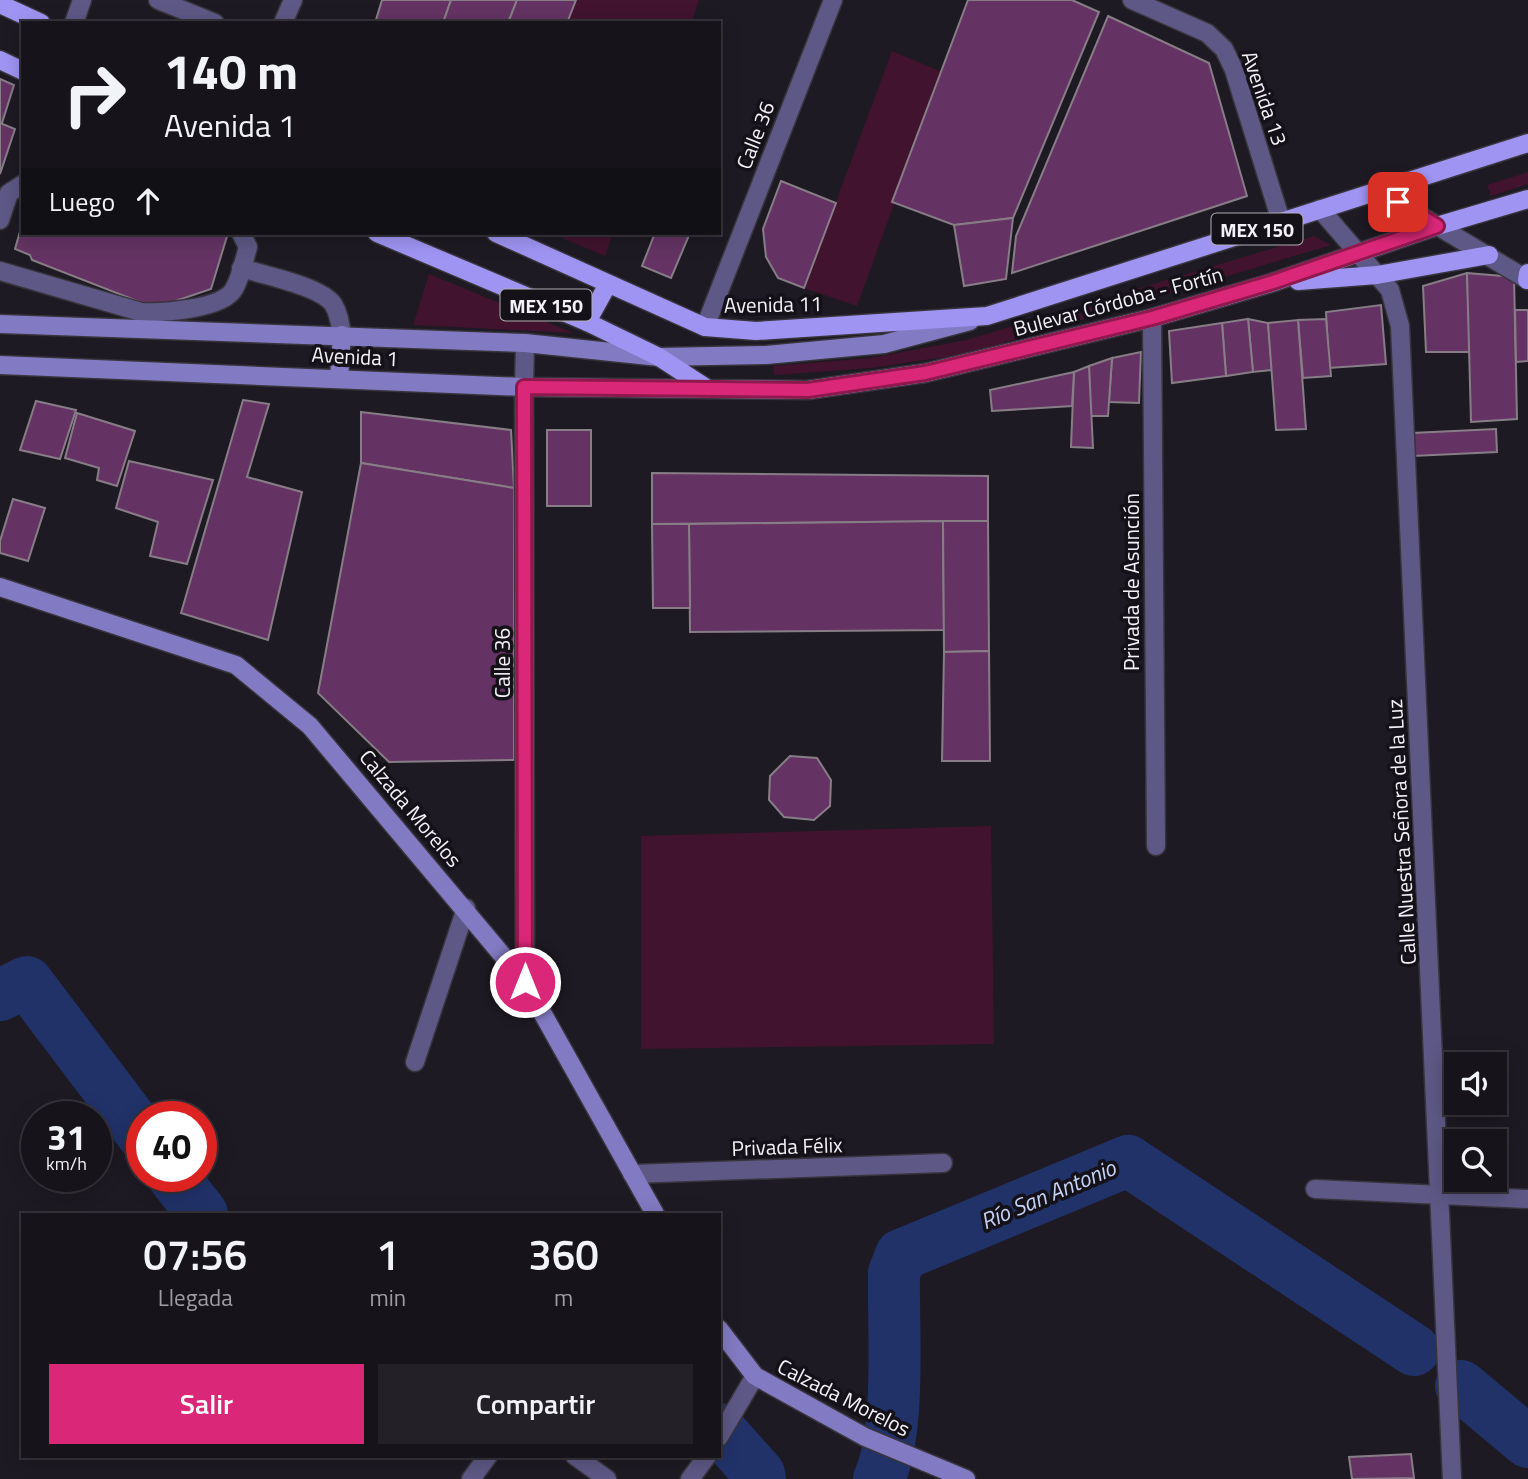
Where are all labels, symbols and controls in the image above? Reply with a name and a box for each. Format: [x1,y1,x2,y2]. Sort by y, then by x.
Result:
text: 140 m [164,33,298,108]
street label: Avenida 13 [1234,46,1296,150]
icon: right [49,49,140,140]
street label: Calle 36 [727,96,783,174]
text: Avenida 1 [164,101,296,149]
pin [1368,172,1428,232]
text: Luego [49,182,115,221]
icon: ahead [129,182,167,220]
icon: arrive [1379,183,1417,221]
road number: MEX 150 [1212,214,1302,244]
street label: Bulevar Córdoba - Fortín [1010,258,1226,344]
street label: Avenida 11 [724,287,822,321]
road number: MEX 150 [500,290,592,320]
street label: Avenida 1 [311,338,399,374]
street label: Privada de Asunción [1115,493,1147,671]
street label: Calle 36 [486,628,518,698]
street label: Calle Nuestra Señora de la Luz [1378,698,1424,966]
street label: Calzada Morelos [352,742,470,874]
position arrow [488,945,562,1019]
map controls [1444,1052,1507,1192]
button: sound [1444,1052,1507,1115]
speed limit sign: 40 [126,1101,217,1192]
text: 31 [47,1110,86,1164]
street label: Privada Félix [731,1128,844,1164]
button: search [1444,1129,1507,1192]
text: km/h [46,1150,87,1177]
water label: Río San Antonio [975,1150,1122,1238]
text: 07:56 [143,1222,247,1286]
text: 1 [376,1222,400,1286]
text: 360 [528,1222,599,1286]
text: Llegada [158,1280,233,1315]
text: min [369,1280,406,1315]
text: m [554,1280,573,1315]
street label: Calzada Morelos [772,1350,916,1444]
button: Salir [49,1364,364,1444]
button: Compartir [378,1364,693,1444]

